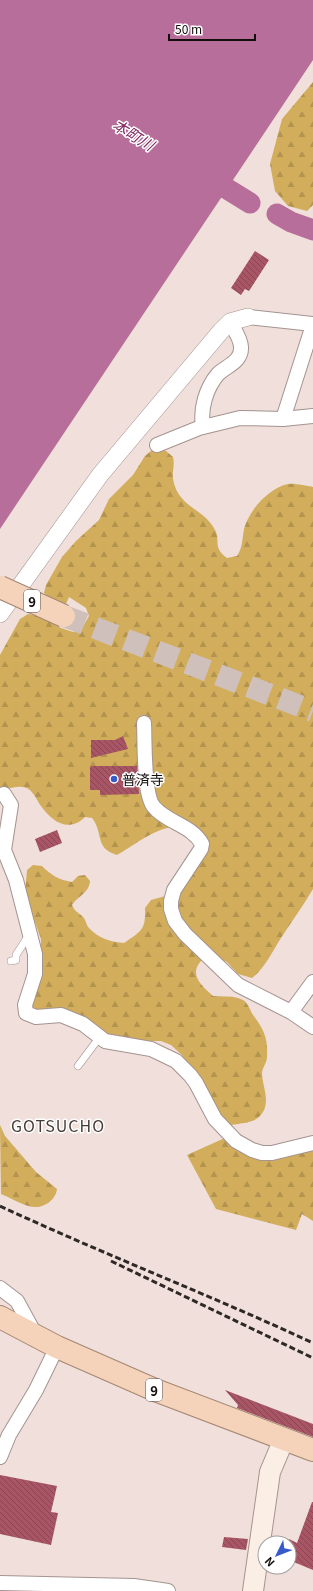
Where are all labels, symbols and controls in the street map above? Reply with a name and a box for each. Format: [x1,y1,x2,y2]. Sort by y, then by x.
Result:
scale bar [169,16,255,42]
text: 50 m [175,20,202,37]
water label: 本町川 [109,113,160,156]
road number: 9 [24,590,40,612]
place label: 普済寺 [122,769,164,789]
marker: 普済寺 [109,774,119,784]
district label: GOTSUCHO [11,1113,105,1137]
road number: 9 [146,1379,162,1401]
north arrow [257,1535,297,1575]
text: N [260,1554,278,1571]

